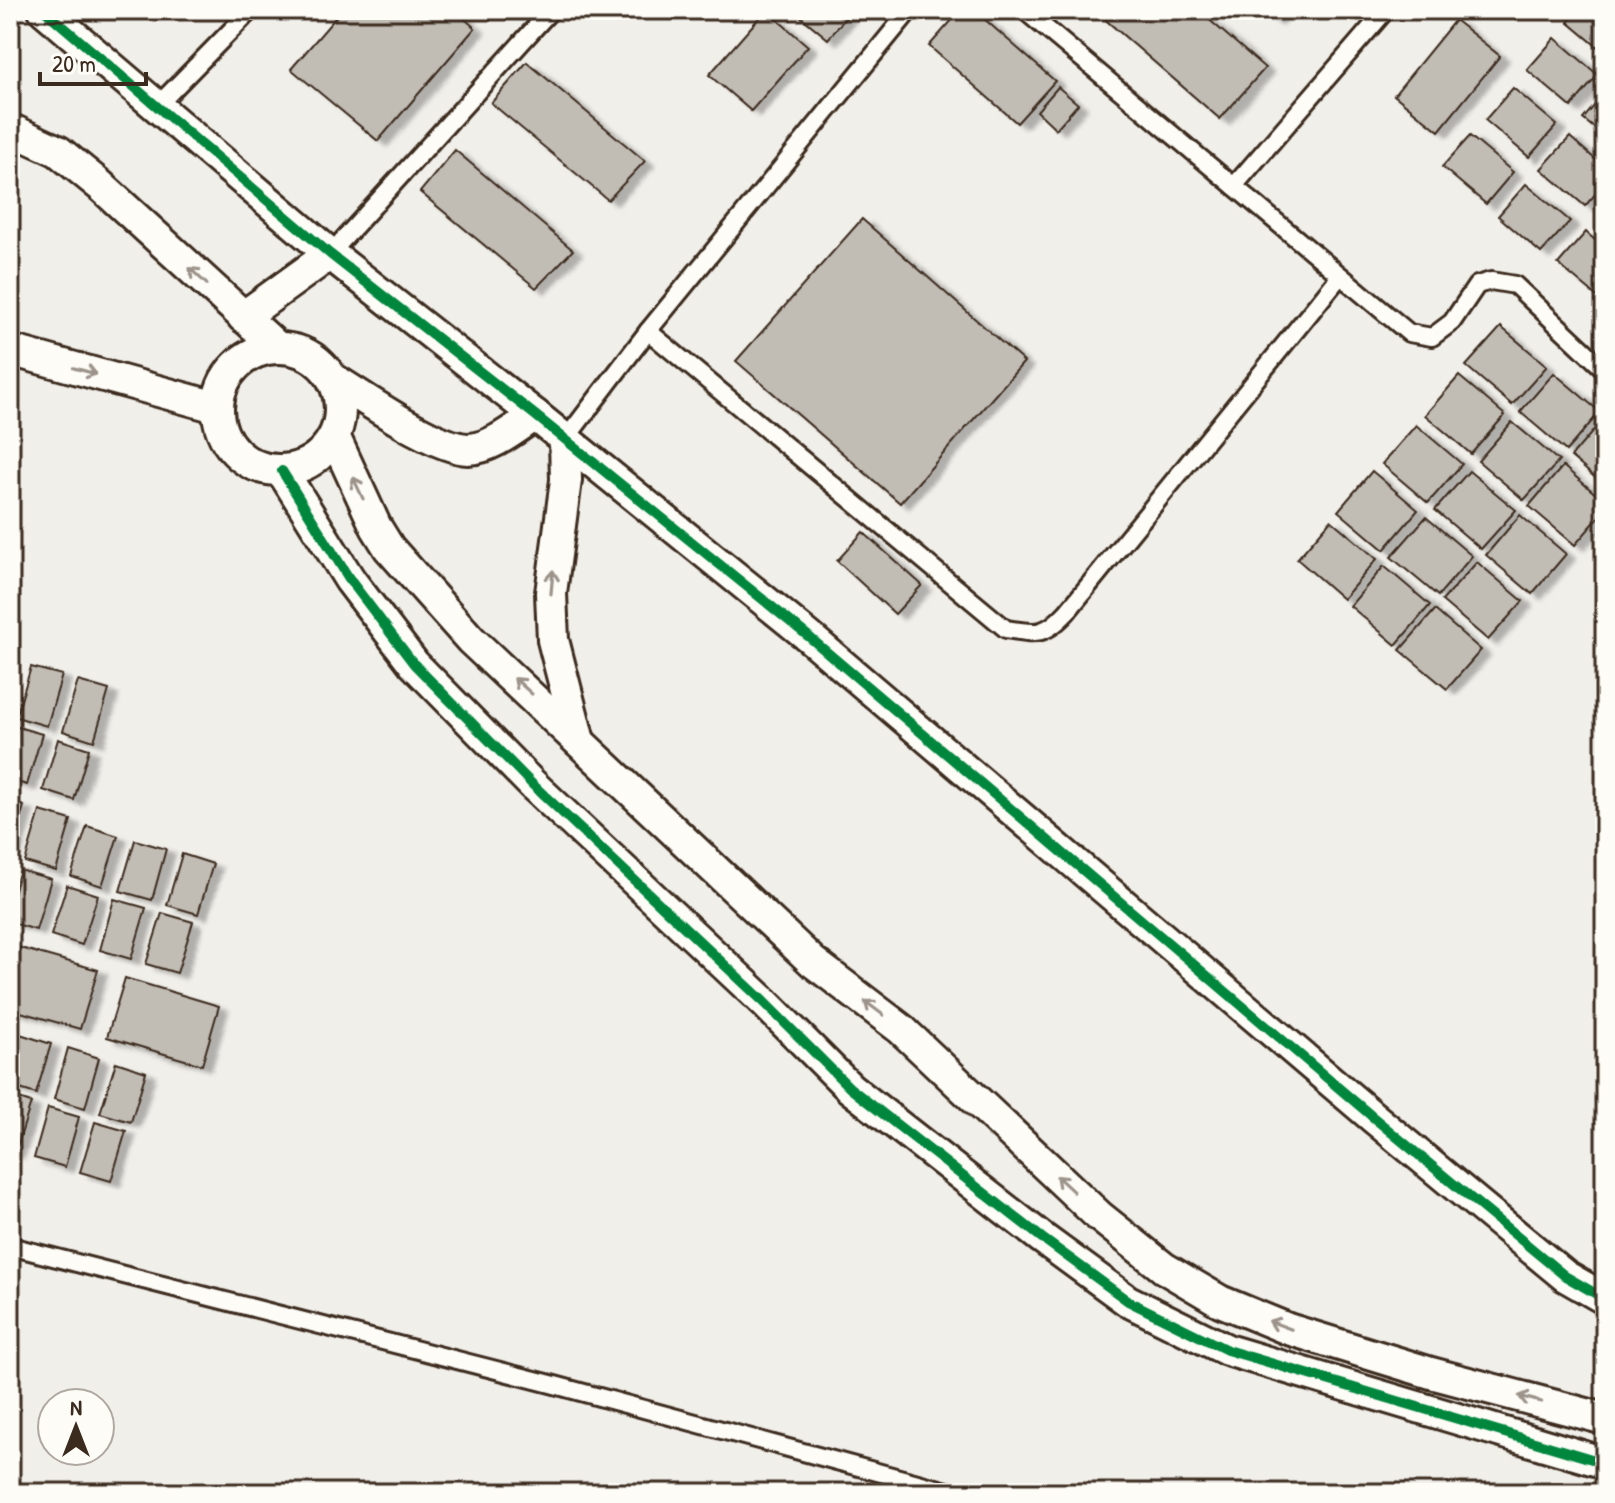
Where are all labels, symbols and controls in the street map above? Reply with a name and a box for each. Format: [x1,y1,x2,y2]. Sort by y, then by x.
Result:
scale bar [40,36,146,86]
text: 20 m [52,47,96,79]
one-way arrow [189,267,209,285]
one-way arrow [72,364,98,379]
one-way arrow [350,477,365,501]
one-way arrow [545,569,560,596]
one-way arrow [513,678,533,696]
one-way arrow [864,1000,885,1017]
one-way arrow [1055,1175,1075,1194]
one-way arrow [1268,1317,1293,1331]
north arrow [36,1387,116,1467]
one-way arrow [1517,1391,1543,1406]
text: N [70,1392,82,1422]

